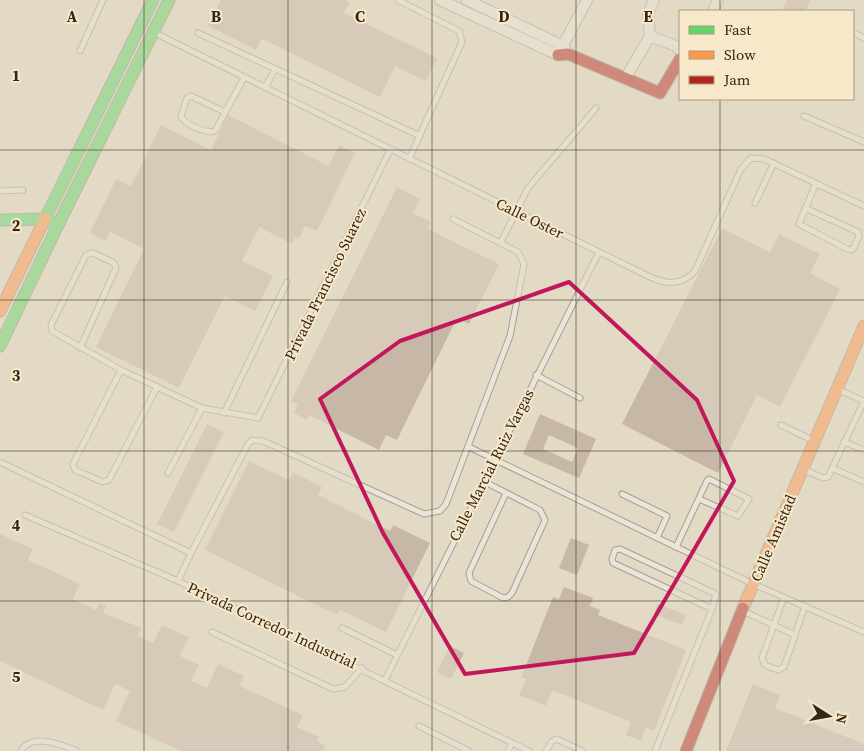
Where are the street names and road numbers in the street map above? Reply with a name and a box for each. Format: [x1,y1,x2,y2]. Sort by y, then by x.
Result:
street label: Calle Oster [493,193,568,244]
street label: Privada Francisco Suarez [279,204,371,364]
street label: Calle Marcial Ruiz Vargas [443,385,539,545]
street label: Calle Amistad [745,491,801,585]
street label: Privada Corredor Industrial [184,577,360,674]

